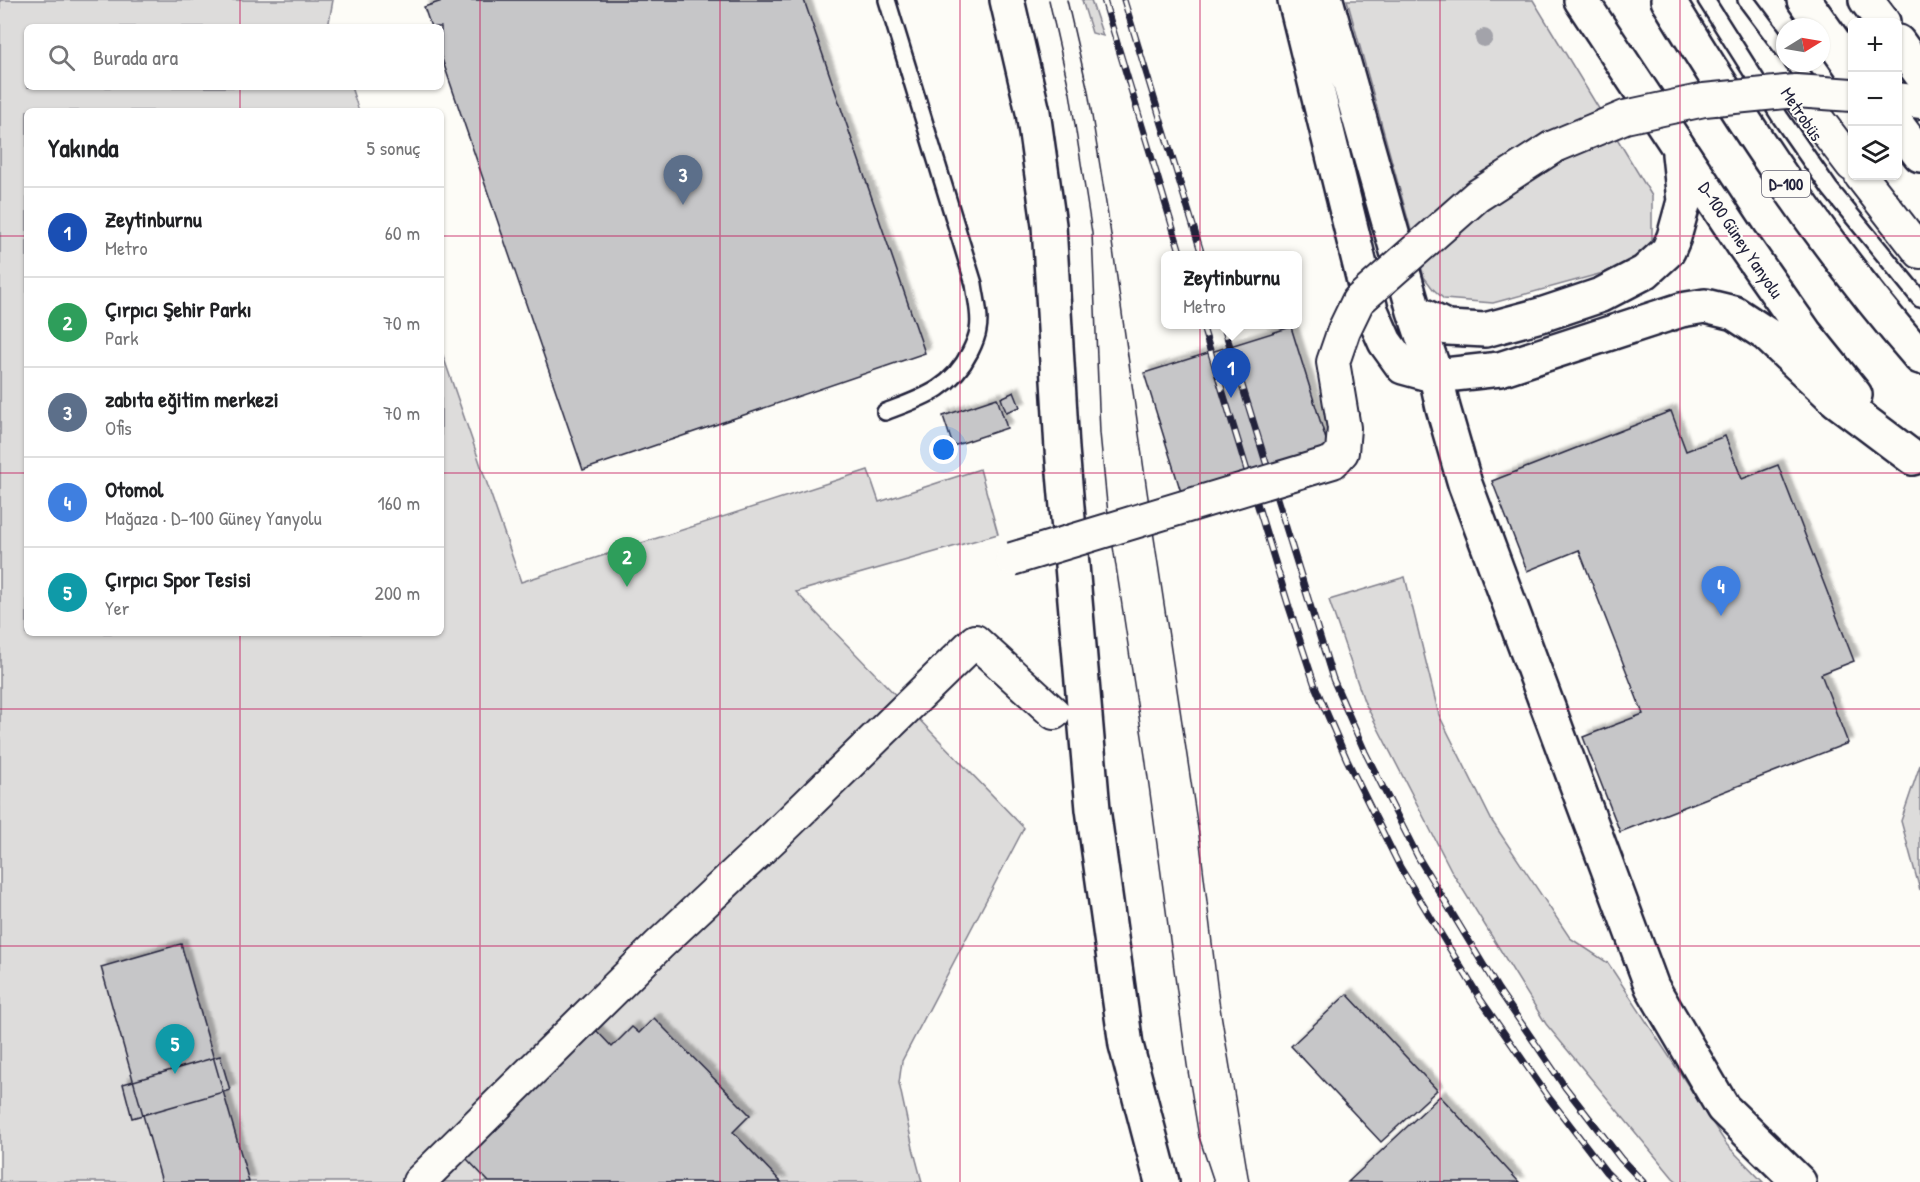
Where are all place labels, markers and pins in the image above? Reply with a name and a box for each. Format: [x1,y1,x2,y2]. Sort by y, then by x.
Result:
pin: 3 [664,156,702,205]
pin: 1 [1212,348,1250,398]
pin: 2 [608,538,646,587]
pin: 4 [1702,566,1740,616]
pin: 5 [156,1024,195,1074]

